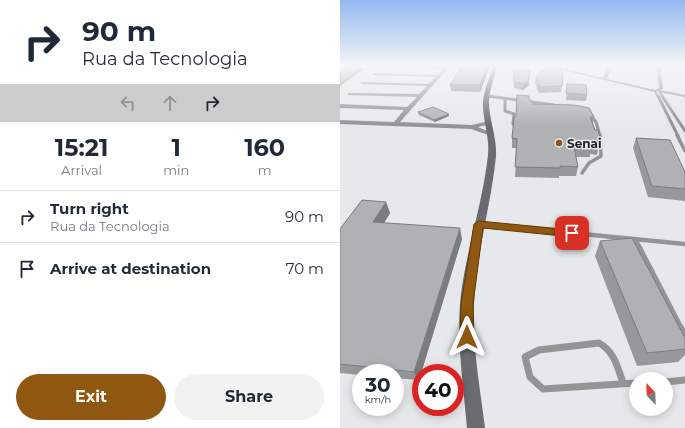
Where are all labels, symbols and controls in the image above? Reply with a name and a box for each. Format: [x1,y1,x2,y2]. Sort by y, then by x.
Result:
text: 90 m [82,14,156,48]
icon: right [16,16,68,68]
text: Rua da Tecnologia [82,48,248,70]
icon: left [117,92,139,114]
icon: ahead [159,92,181,114]
icon: right [201,92,223,114]
text: 15:21 [55,133,108,162]
text: 1 [172,133,181,162]
text: 160 [244,133,285,162]
place label: Senai [567,136,602,151]
marker: Senai [554,138,564,148]
text: Arrival [61,162,102,178]
text: min [163,162,189,178]
text: m [258,162,272,178]
text: Turn right [50,199,129,218]
icon: right [16,206,38,228]
text: 90 m [285,207,324,226]
pin [555,216,589,250]
text: Rua da Tecnologia [50,218,170,234]
icon: arrive [561,222,583,244]
icon: arrive [16,258,38,280]
text: Arrive at destination [50,259,211,278]
text: 70 m [286,259,324,278]
position arrow [446,316,488,358]
speed limit sign: 40 [412,364,464,416]
north arrow [629,372,673,416]
map controls [629,372,673,416]
text: 30 [365,373,391,397]
button: Exit [16,374,166,420]
button: Share [174,374,324,420]
text: km/h [365,393,391,406]

